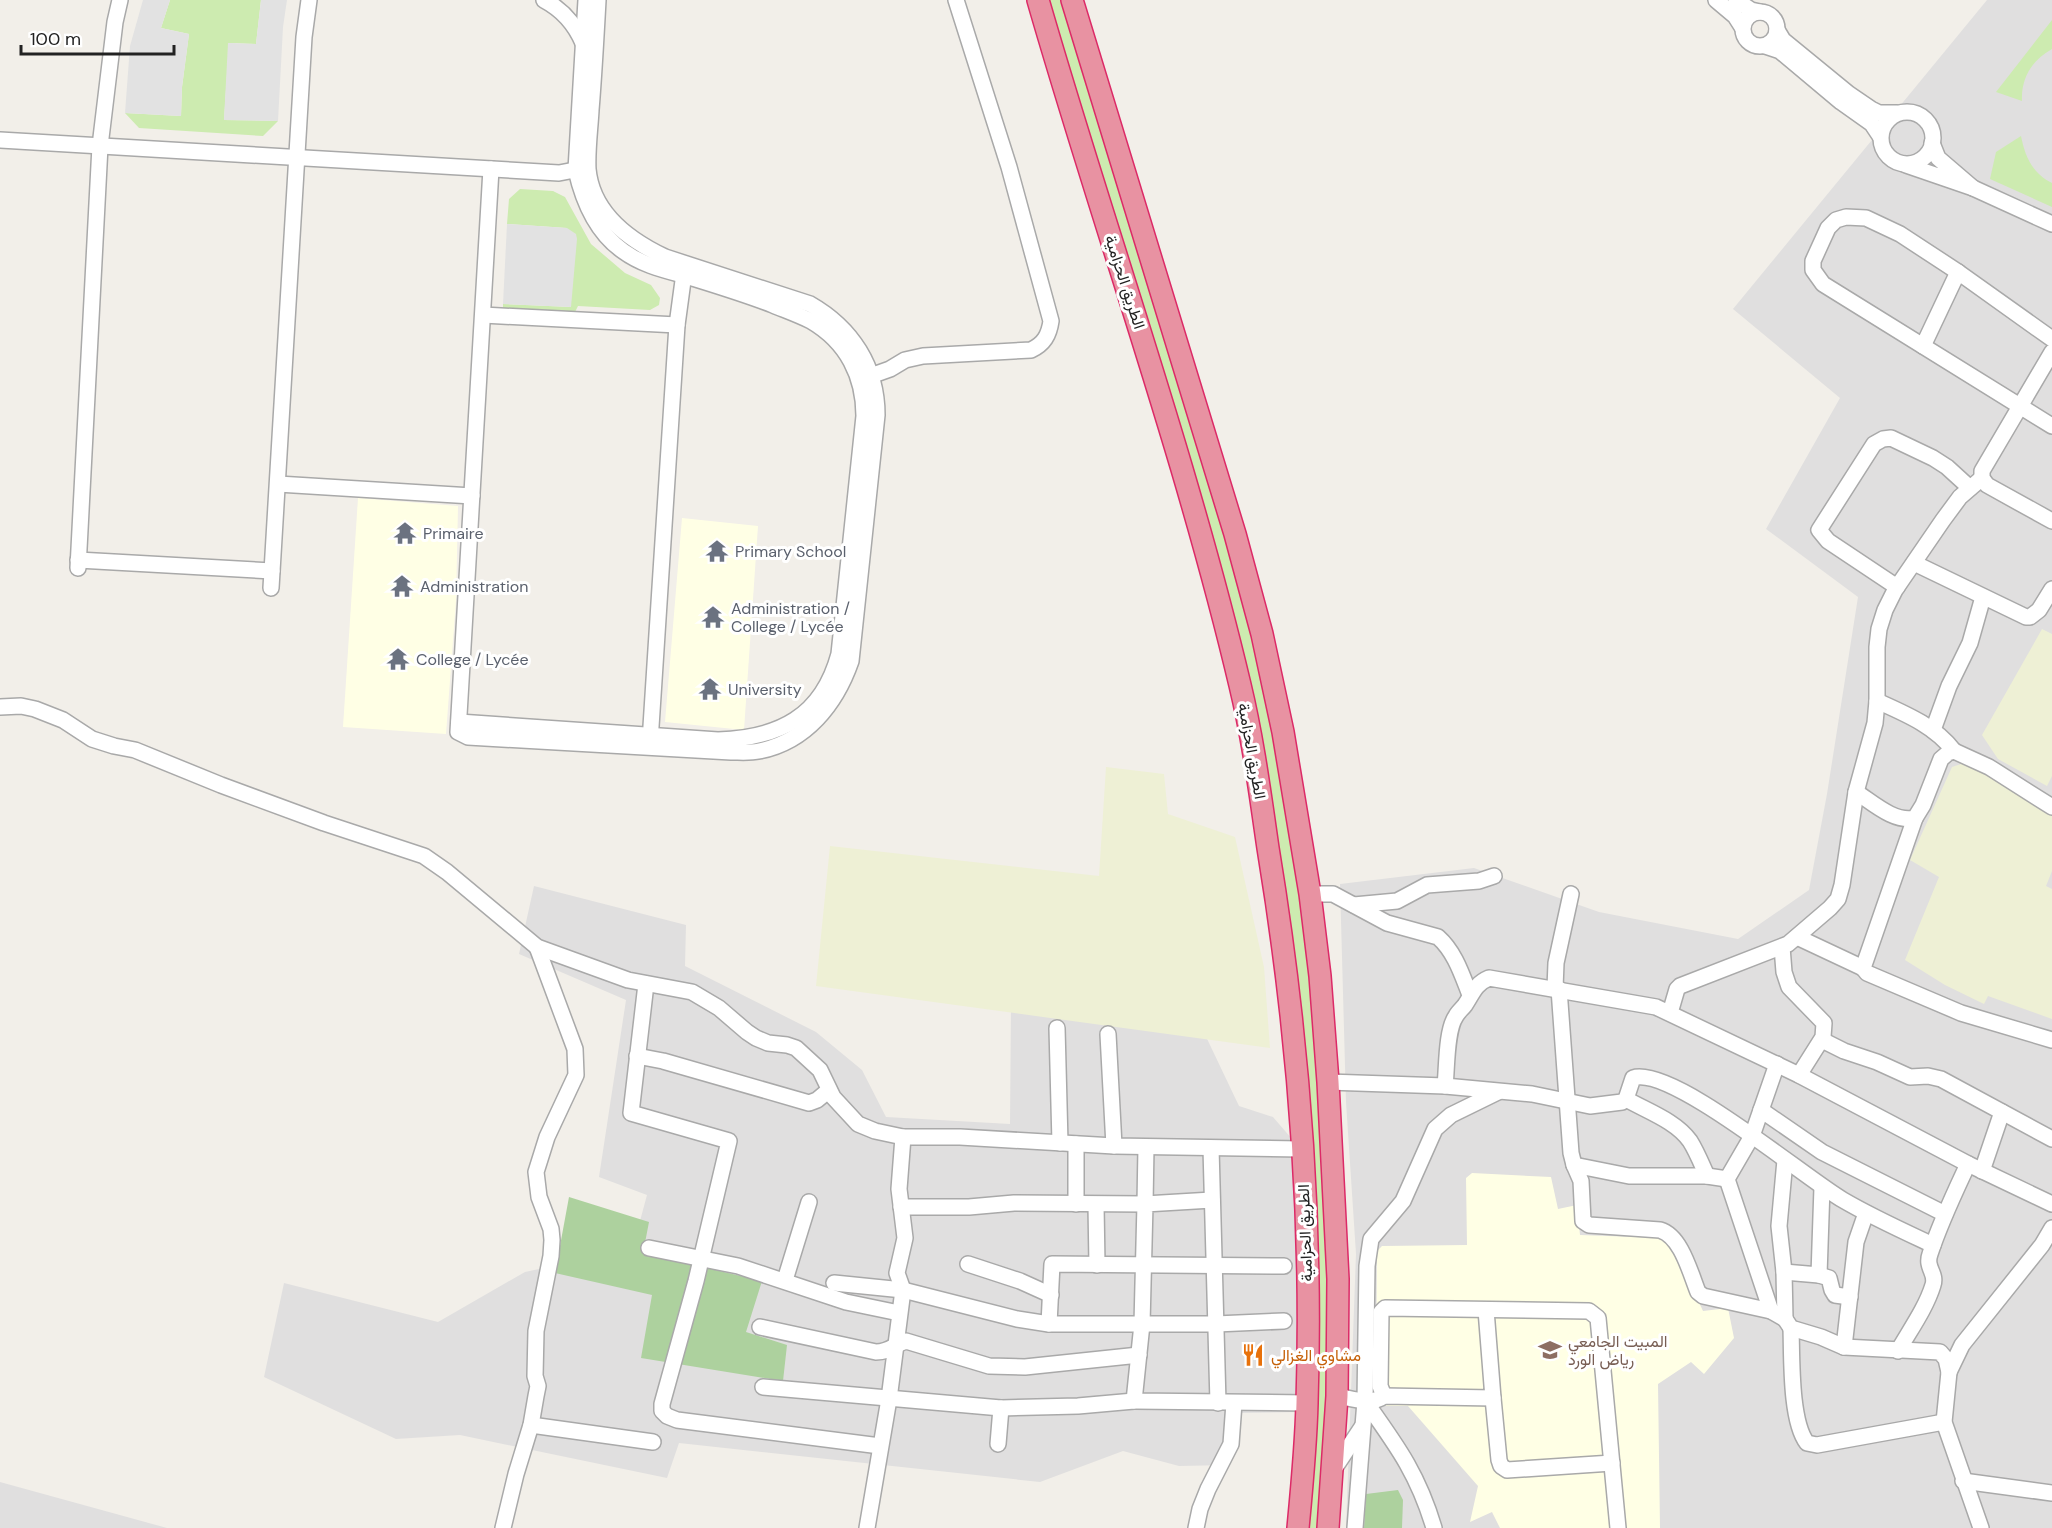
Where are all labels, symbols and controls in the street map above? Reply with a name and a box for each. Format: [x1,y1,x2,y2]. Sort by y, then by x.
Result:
scale bar [21,18,174,56]
text: 100 m [30,27,81,51]
street label: الطريق الحزامية [1100,232,1150,332]
temple icon: Primaire [392,520,418,546]
place label: Primaire [423,523,484,544]
temple icon: Primary School [704,538,730,564]
place label: Primary School [735,541,846,562]
temple icon: Administration [389,573,415,599]
place label: Administration [420,576,528,597]
place label: Administration / College / Lycée [731,598,850,637]
temple icon: Administration / College / Lycée [700,604,726,630]
temple icon: College / Lycée [385,646,411,672]
place label: College / Lycée [416,649,529,670]
temple icon: University [697,676,723,702]
place label: University [728,679,802,700]
street label: الطريق الحزامية [1233,701,1271,801]
street label: الطريق الحزامية [1293,1184,1317,1282]
place label: المبيت الجامعي رياض الورد [1568,1331,1667,1370]
school or university icon: المبيت الجامعي رياض الورد [1537,1337,1563,1363]
restaurant icon: مشاوي الغزالي [1240,1342,1266,1368]
place label: مشاوي الغزالي [1271,1345,1361,1369]

